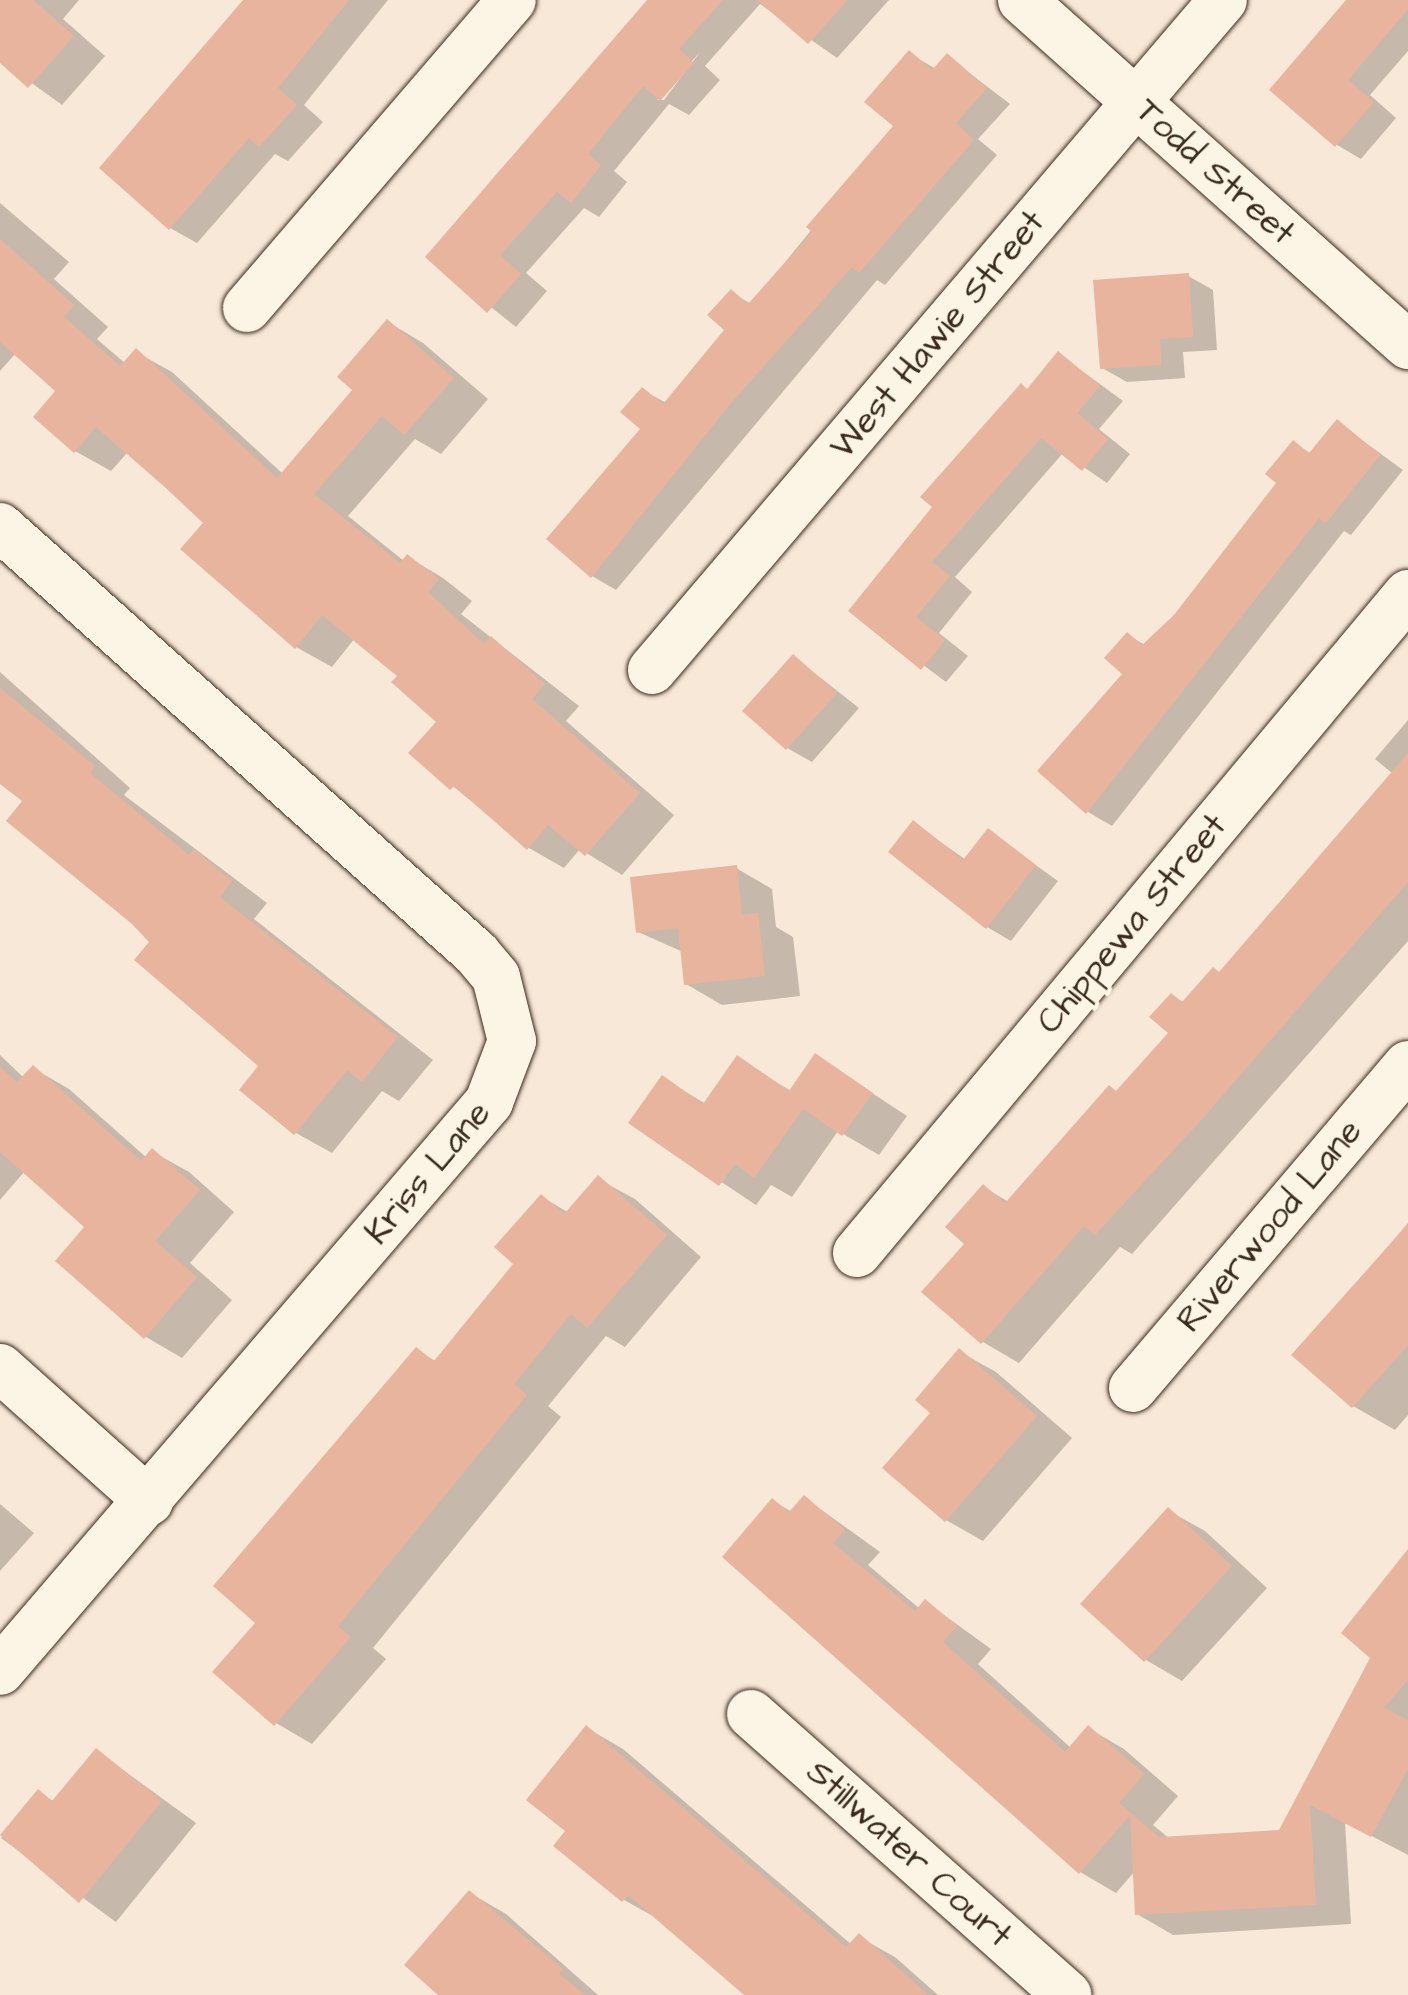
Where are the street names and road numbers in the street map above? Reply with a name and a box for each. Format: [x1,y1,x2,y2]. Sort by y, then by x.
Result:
street label: Todd Street [1127,90,1303,254]
street label: West Hawie Street [822,202,1054,468]
street label: Chippewa Street [1028,806,1236,1042]
street label: Kriss Lane [356,1093,500,1253]
street label: Riverwood Lane [1169,1111,1371,1341]
street label: Stillwater Court [798,1751,1020,1957]

